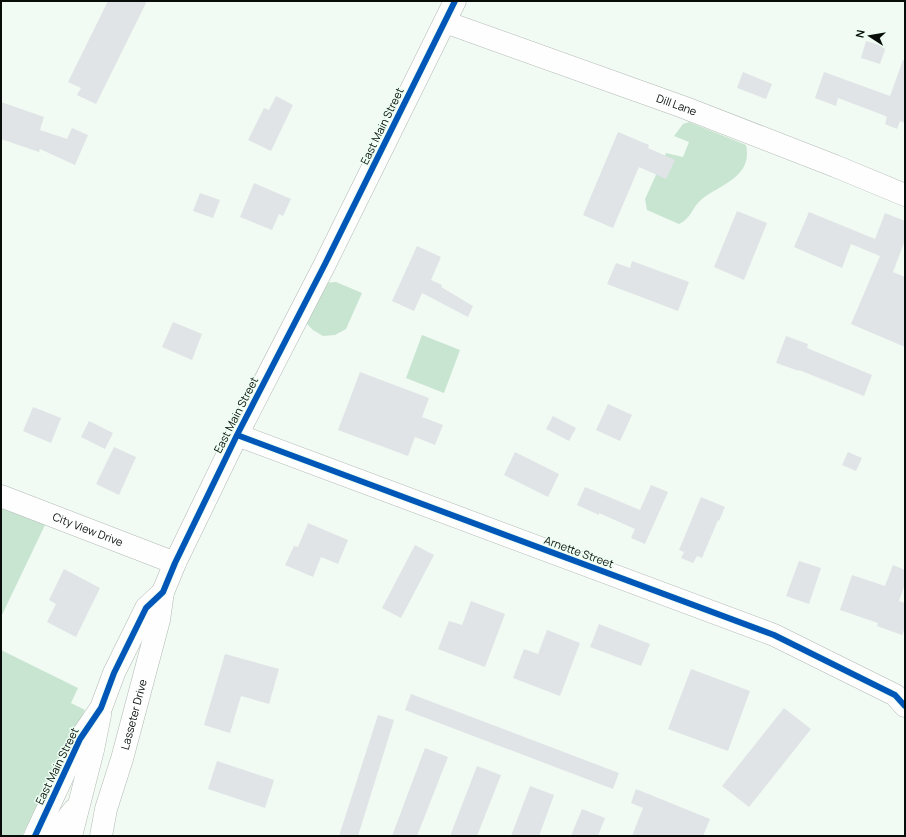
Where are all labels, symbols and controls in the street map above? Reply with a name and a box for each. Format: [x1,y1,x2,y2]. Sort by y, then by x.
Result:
north arrow [850,16,890,56]
text: N [852,28,868,39]
street label: East Main Street [356,85,407,167]
street label: Dill Lane [655,90,700,119]
street label: East Main Street [210,374,261,455]
street label: City View Drive [51,509,126,550]
street label: Arnette Street [542,532,616,571]
street label: Lasseter Drive [117,677,150,751]
street label: East Main Street [31,725,82,807]

